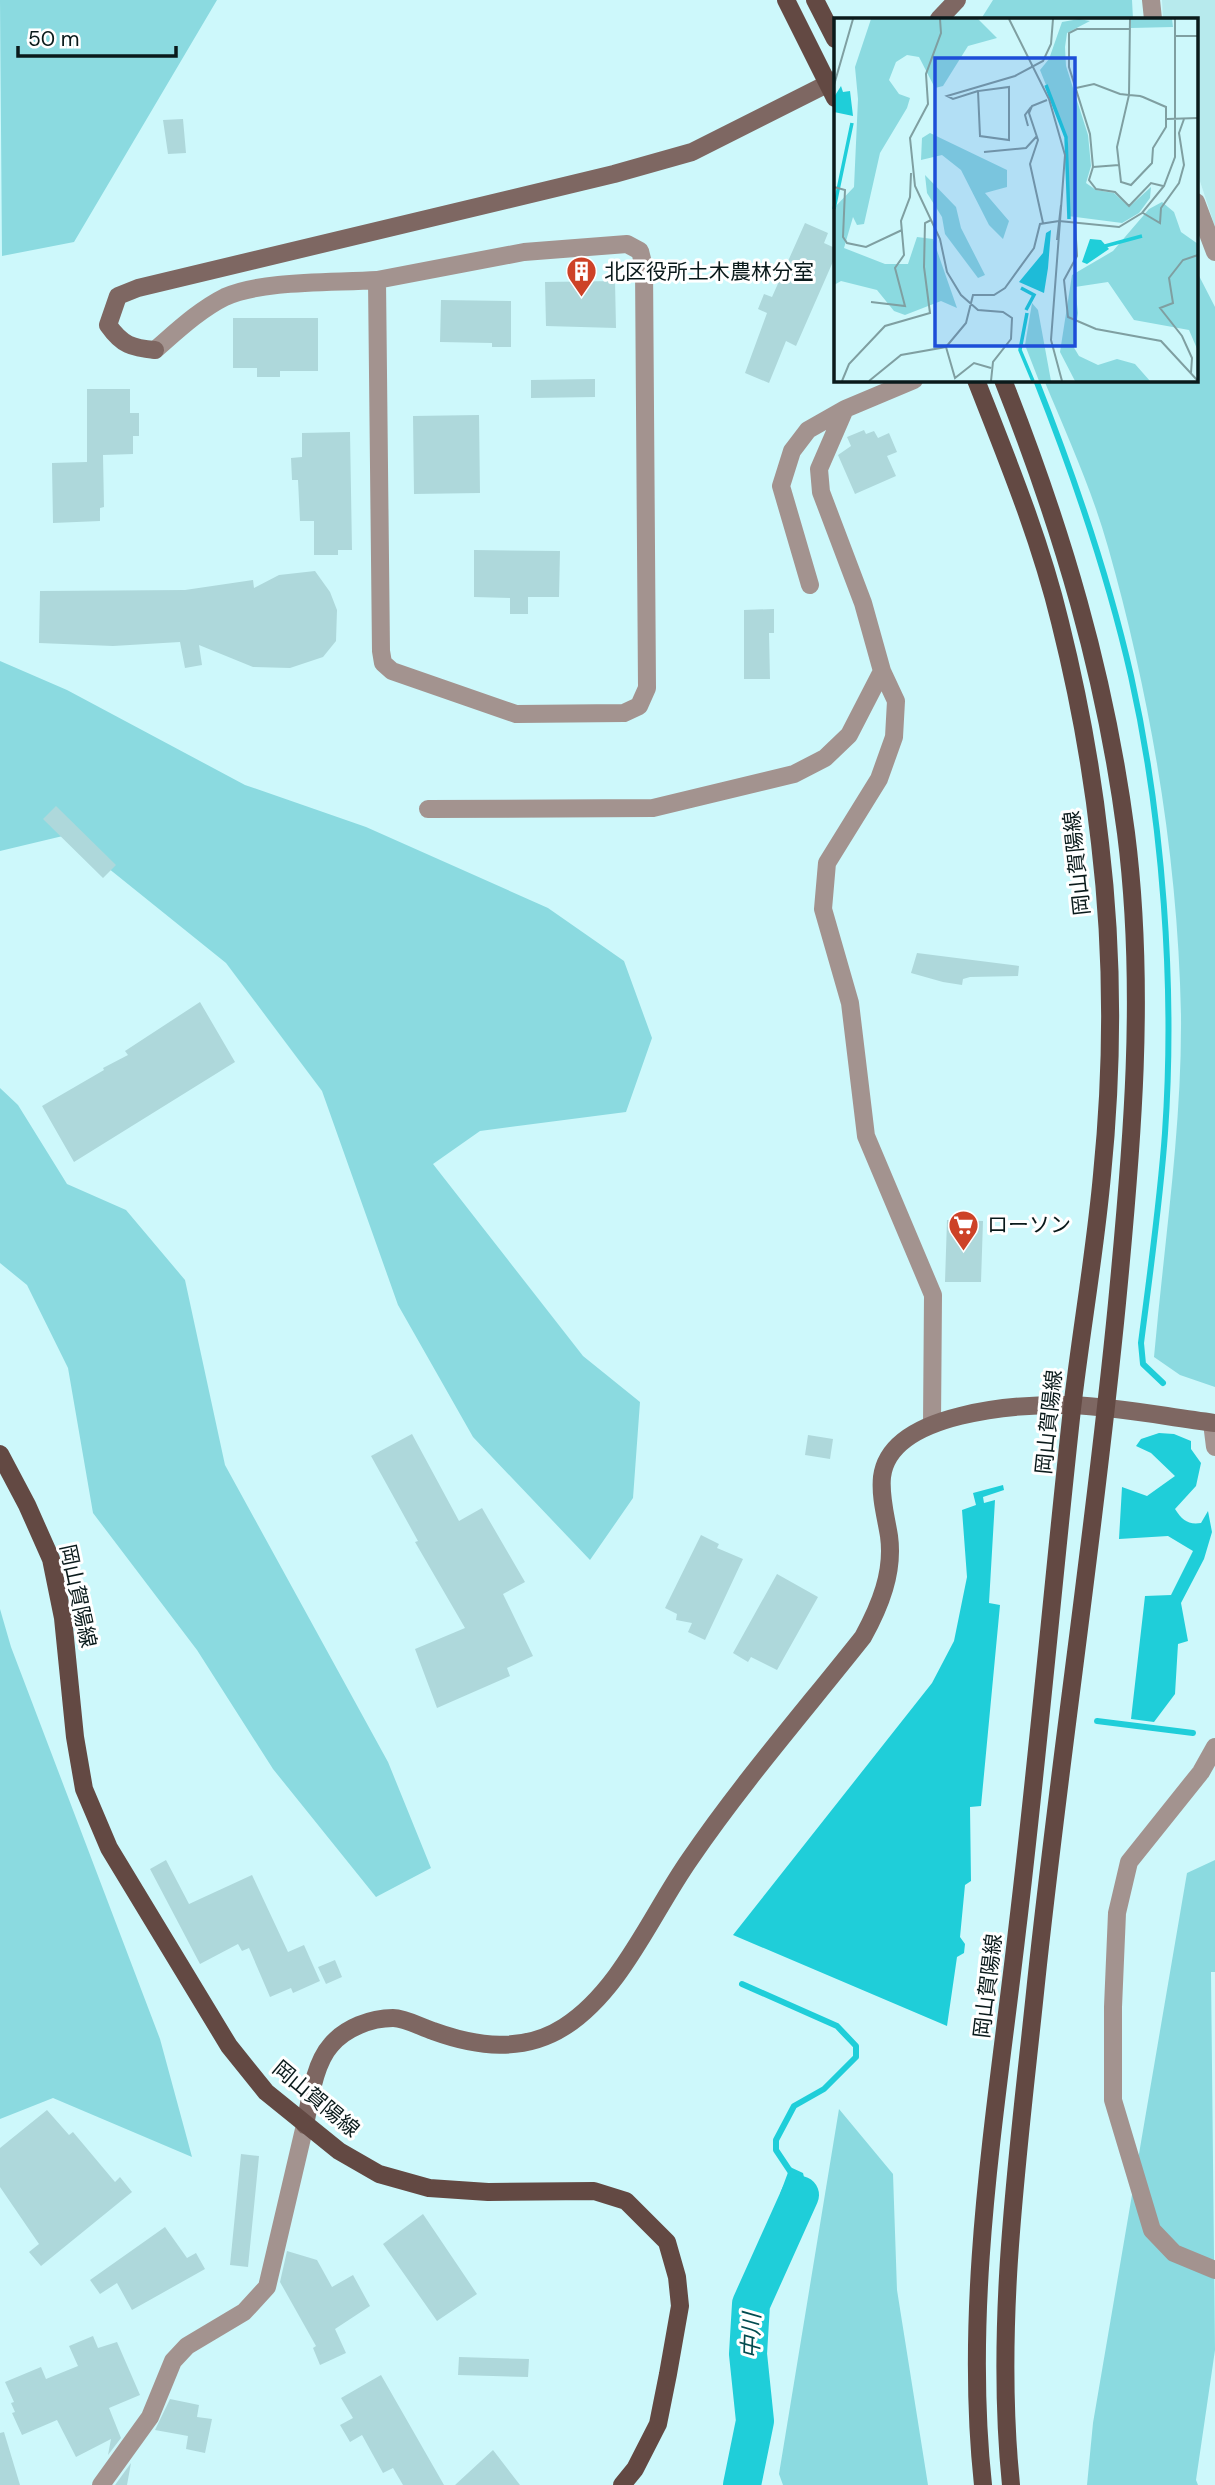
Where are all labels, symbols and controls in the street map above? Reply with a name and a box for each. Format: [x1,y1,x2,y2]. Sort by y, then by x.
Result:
scale bar [18,14,175,58]
inset map [834,18,1198,382]
text: 50 m [28,25,79,53]
building icon: 北区役所土木農林分室 [564,255,598,299]
place label: 北区役所土木農林分室 [604,258,814,286]
street label: 岡山賀陽線 [1058,809,1096,917]
supermarket icon: ローソン [947,1208,981,1252]
place label: ローソン [987,1211,1071,1239]
street label: 岡山賀陽線 [1030,1368,1068,1476]
street label: 岡山賀陽線 [53,1542,103,1650]
street label: 岡山賀陽線 [968,1932,1008,2040]
street label: 岡山賀陽線 [267,2055,365,2143]
water label: 中川 [735,2309,767,2360]

